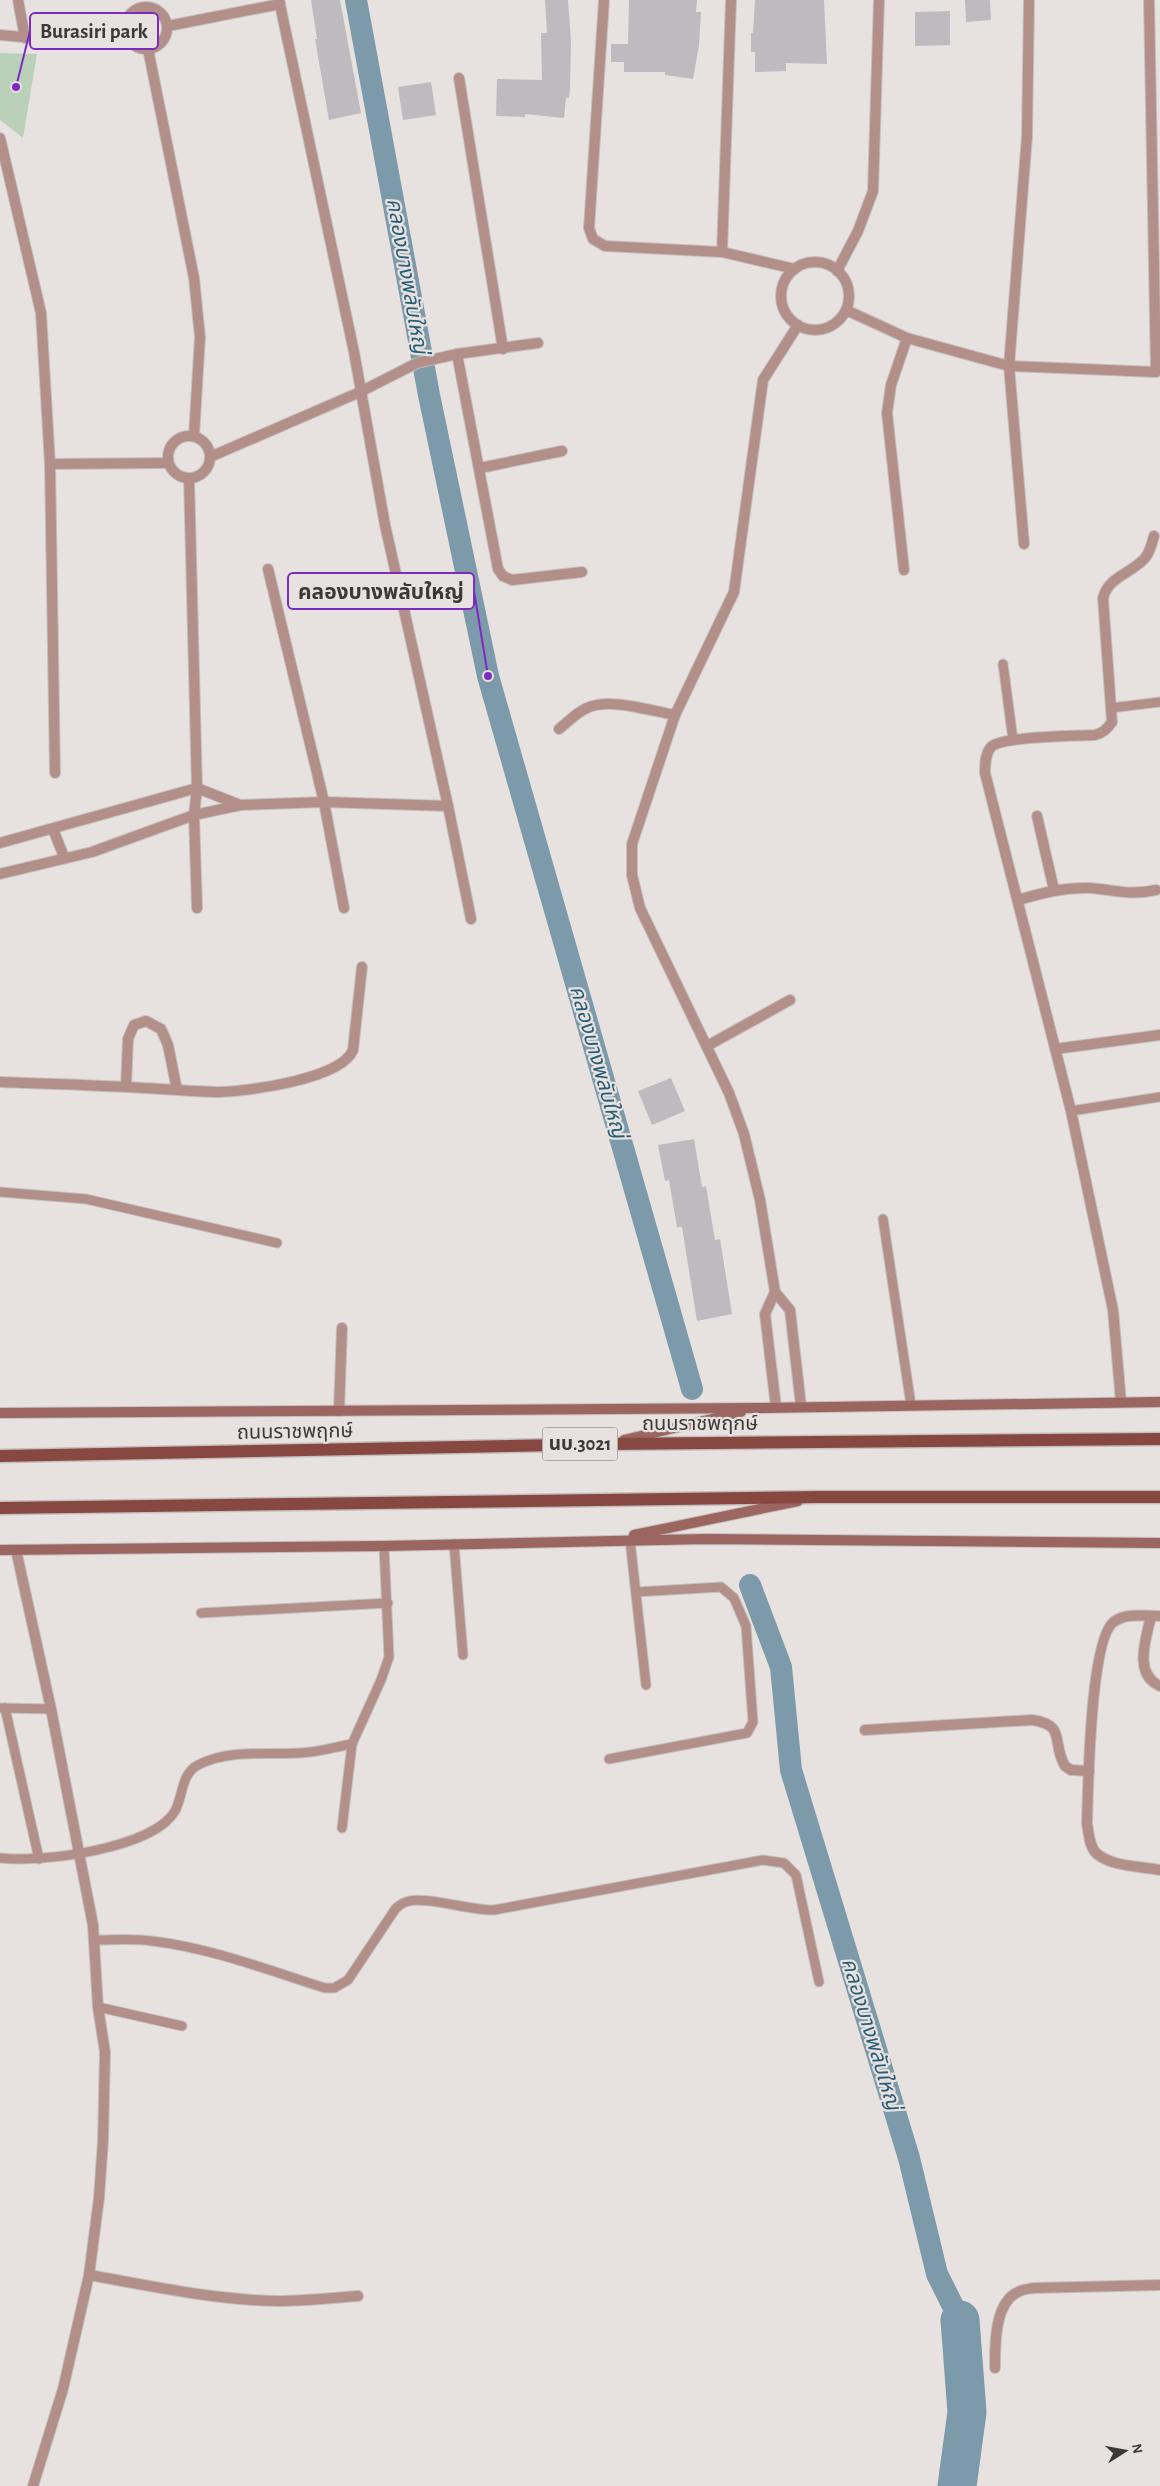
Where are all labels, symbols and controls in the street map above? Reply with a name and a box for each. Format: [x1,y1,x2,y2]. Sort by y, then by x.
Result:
callout: Burasiri park [30,13,158,49]
text: Burasiri park [40,21,149,42]
water label: คลองบางพลับใหญ่ [383,196,433,358]
callout: คลองบางพลับใหญ่ [288,573,474,609]
text: คลองบางพลับใหญ่ [298,581,464,603]
water label: คลองบางพลับใหญ่ [566,983,632,1143]
street label: ถนนราชพฤกษ์ [642,1414,758,1434]
street label: ถนนราชพฤกษ์ [237,1421,353,1443]
road number: นบ.3021 [542,1428,618,1460]
water label: คลองบางพลับใหญ่ [838,1955,906,2115]
north arrow [1100,2426,1150,2476]
text: N [1129,2443,1145,2455]

